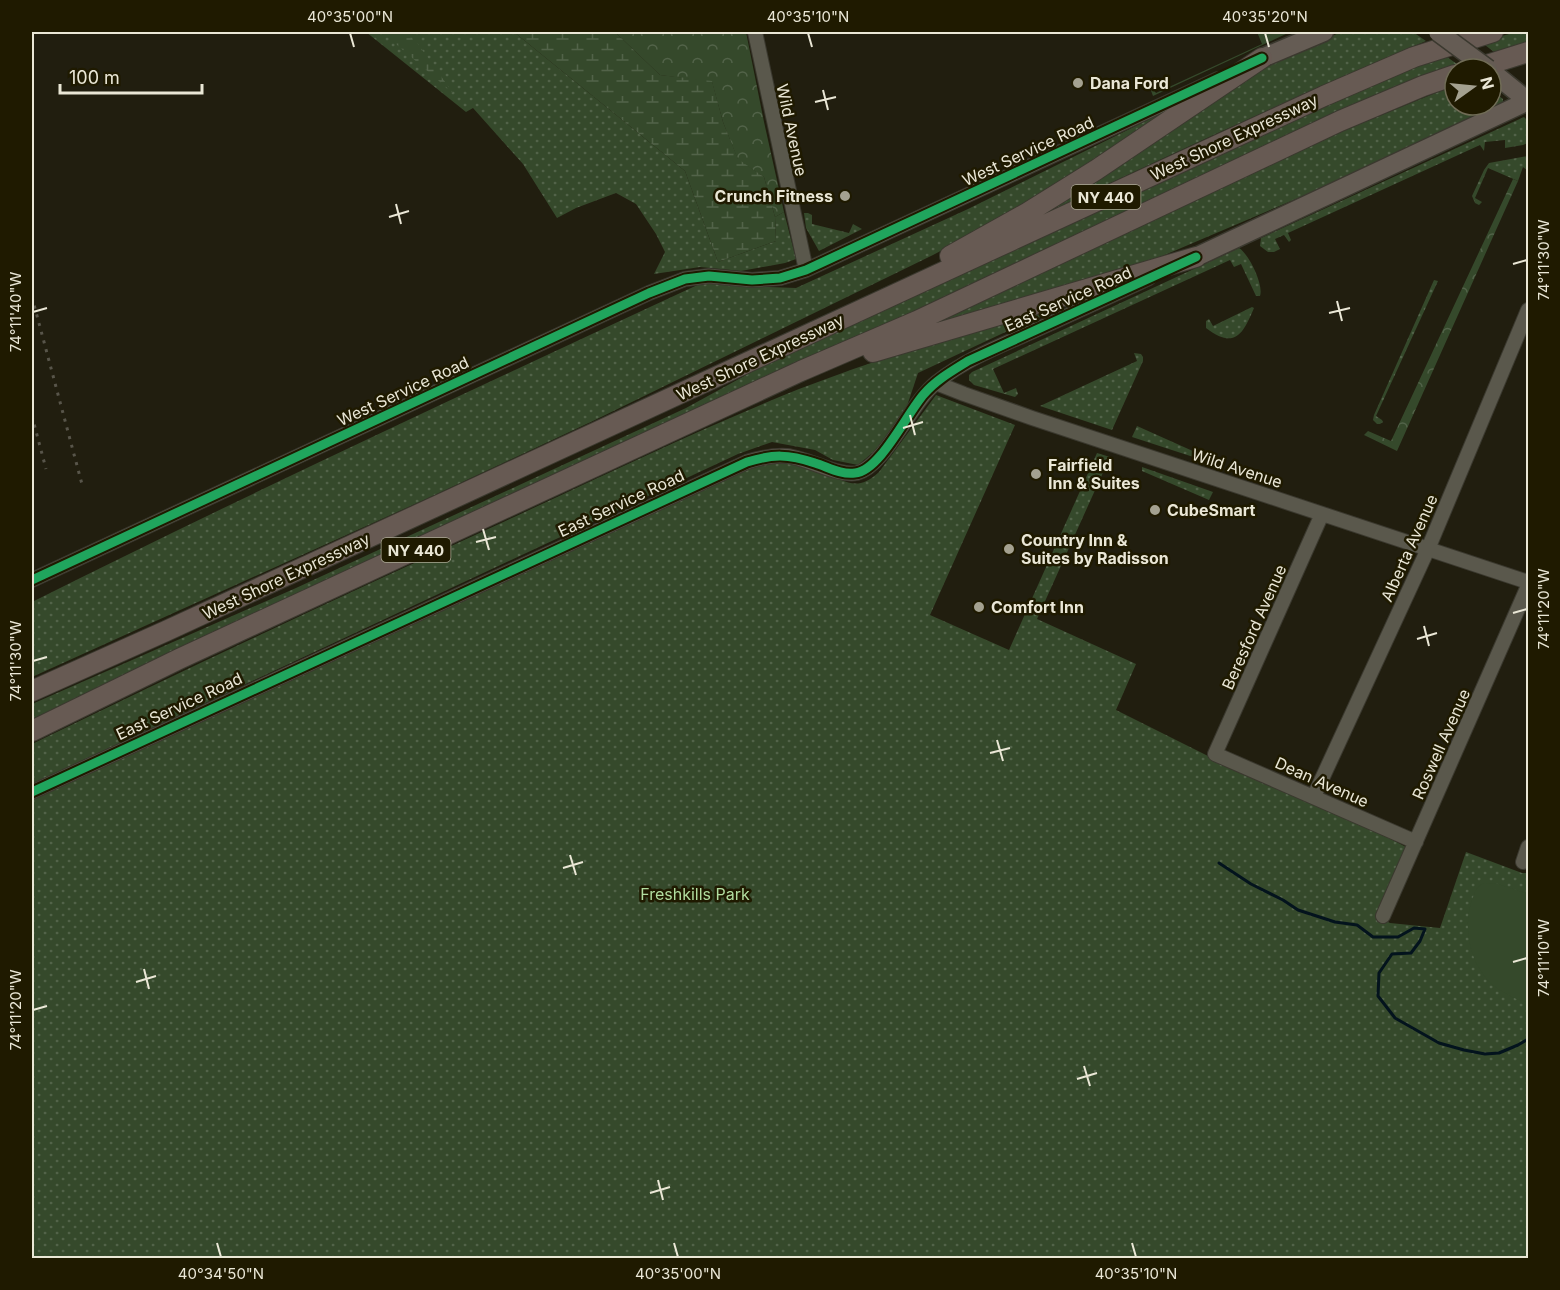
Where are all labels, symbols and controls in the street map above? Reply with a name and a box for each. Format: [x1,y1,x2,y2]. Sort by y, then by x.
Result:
text: 40°35'00"N [307,7,393,26]
text: 40°35'10"N [767,7,849,26]
text: 40°35'20"N [1222,7,1308,26]
scale bar [60,57,202,95]
north arrow [1443,57,1503,117]
text: 100 m [69,67,120,88]
place label: Dana Ford [1090,73,1169,93]
text: N [1476,75,1499,92]
marker: Dana Ford [1071,76,1085,90]
street label: Wild Avenue [772,82,812,178]
street label: West Shore Expressway [1147,89,1321,185]
street label: West Service Road [959,112,1097,190]
road number: NY 440 [1072,185,1140,209]
place label: Crunch Fitness [715,186,833,206]
marker: Crunch Fitness [838,189,852,203]
text: 74°11'30"W [1534,219,1553,301]
street label: East Service Road [1001,262,1135,336]
text: 74°11'40"W [6,272,25,352]
street label: West Shore Expressway [673,309,847,405]
street label: West Service Road [334,352,472,430]
street label: Wild Avenue [1189,444,1285,492]
place label: Fairfield Inn & Suites [1048,455,1140,493]
street label: East Service Road [555,465,687,541]
marker: Fairfield Inn & Suites [1029,467,1043,481]
street label: Alberta Avenue [1376,491,1442,605]
place label: CubeSmart [1167,500,1256,520]
marker: CubeSmart [1148,503,1162,517]
street label: West Shore Expressway [199,528,373,624]
place label: Country Inn & Suites by Radisson [1021,530,1169,568]
road number: NY 440 [382,538,450,562]
marker: Country Inn & Suites by Radisson [1002,542,1016,556]
street label: Beresford Avenue [1217,561,1291,693]
text: 74°11'20"W [1534,568,1553,649]
place label: Comfort Inn [991,597,1084,617]
marker: Comfort Inn [972,600,986,614]
text: 74°11'30"W [6,620,25,702]
street label: East Service Road [113,668,245,744]
street label: Roswell Avenue [1408,686,1474,802]
street label: Dean Avenue [1272,752,1372,812]
park label: Freshkills Park [640,884,750,904]
text: 74°11'10"W [1534,919,1553,997]
text: 74°11'20"W [6,969,25,1050]
text: 40°34'50"N [178,1264,264,1283]
text: 40°35'00"N [635,1264,721,1283]
text: 40°35'10"N [1095,1264,1177,1283]

